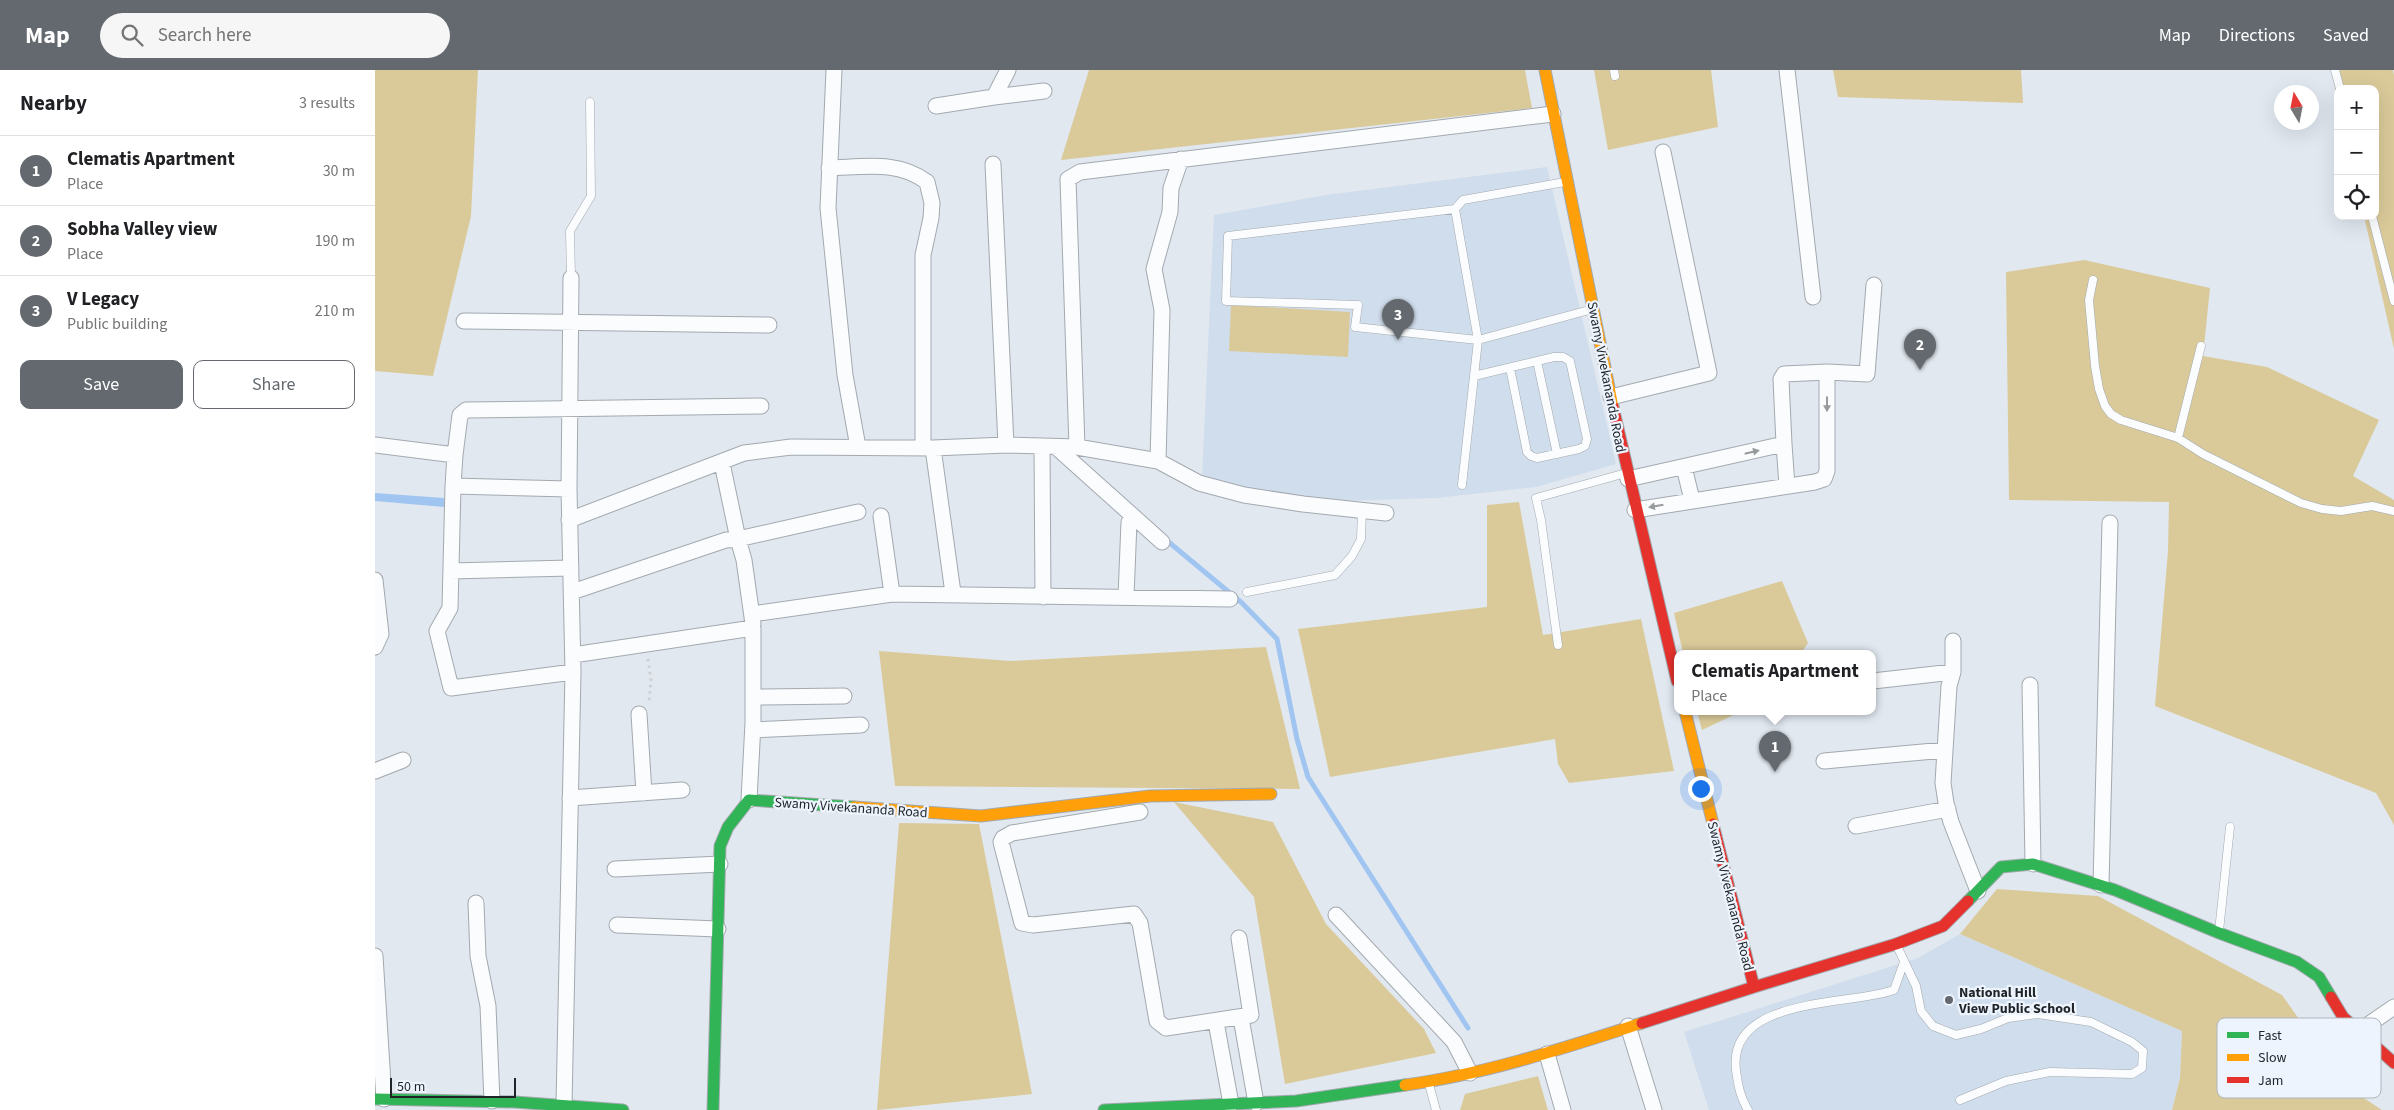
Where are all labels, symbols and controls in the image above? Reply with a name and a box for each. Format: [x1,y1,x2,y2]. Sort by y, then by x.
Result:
search box [100,13,450,58]
text: Map [25,18,70,53]
icon: search [118,21,146,49]
text: Search here [158,22,251,49]
text: Map [2159,23,2191,48]
text: Directions [2219,23,2295,48]
text: Saved [2323,23,2369,48]
north arrow [2274,85,2319,130]
map controls [2334,85,2379,220]
button: + [2334,85,2379,130]
text: Nearby [20,88,87,118]
text: 3 results [299,92,355,114]
button: − [2334,130,2379,175]
text: Clematis Apartment [67,146,235,173]
text: 1 [32,160,40,182]
text: 30 m [323,160,355,182]
text: Place [67,173,103,195]
button: locate [2334,175,2379,220]
text: Sobha Valley view [67,216,218,243]
text: 2 [32,230,40,252]
text: 190 m [315,230,355,252]
text: Place [67,243,103,265]
text: V Legacy [67,286,139,313]
pin: 3 [1382,299,1414,340]
text: 3 [32,300,40,322]
text: 210 m [315,300,355,322]
street label: Swamy Vivekananda Road [1582,300,1630,454]
text: Public building [67,313,167,335]
pin: 2 [1904,329,1936,370]
button: Save [20,360,183,409]
button: Share [193,360,355,409]
one-way arrow [1823,396,1831,412]
one-way arrow [1744,448,1759,456]
one-way arrow [1648,502,1664,510]
popup [1674,650,1876,715]
text: Clematis Apartment [1691,658,1859,685]
text: Place [1691,685,1727,707]
pin: 1 [1759,731,1791,772]
your location [1688,776,1714,802]
street label: Swamy Vivekananda Road [774,793,928,823]
street label: Swamy Vivekananda Road [1702,819,1758,973]
place label: National Hill View Public School [1958,983,2075,1019]
marker: National Hill View Public School [1943,994,1955,1006]
legend [2217,1018,2381,1098]
text: Fast [2258,1026,2282,1046]
text: Slow [2258,1048,2287,1068]
text: Jam [2258,1071,2283,1091]
scale bar [390,1075,516,1098]
text: 50 m [397,1077,425,1097]

